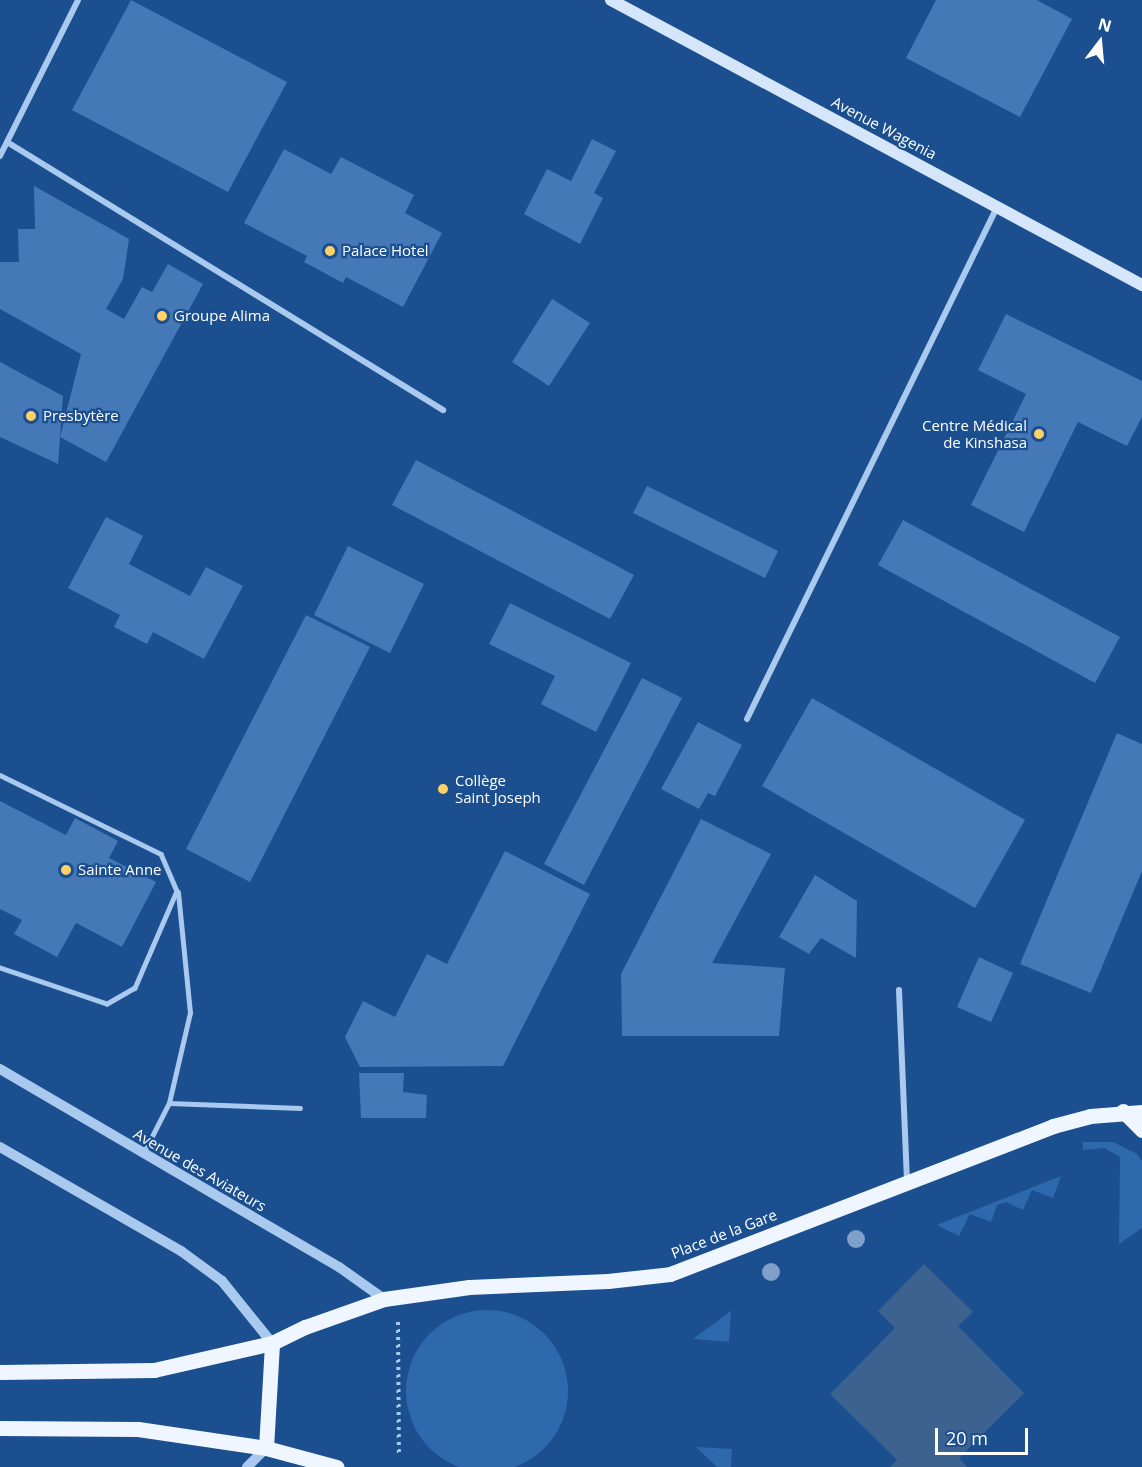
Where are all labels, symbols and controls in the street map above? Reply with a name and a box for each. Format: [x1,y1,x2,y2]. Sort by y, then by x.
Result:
north arrow [1070,12,1130,72]
text: N [1096,12,1114,37]
street label: Avenue Wagenia [828,93,940,163]
place label: Palace Hotel [342,242,429,260]
marker: Palace Hotel [323,244,337,258]
place label: Groupe Alima [174,307,270,325]
marker: Groupe Alima [155,309,169,323]
place label: Presbytère [43,407,119,425]
marker: Presbytère [24,409,38,423]
place label: Centre Médical de Kinshasa [922,416,1027,451]
marker: Centre Médical de Kinshasa [1032,427,1046,441]
place label: Collège Saint Joseph [455,771,541,806]
marker: Collège Saint Joseph [436,782,450,796]
place label: Sainte Anne [78,861,162,879]
marker: Sainte Anne [59,863,73,877]
street label: Avenue des Aviateurs [131,1125,269,1215]
street label: Place de la Gare [669,1206,779,1262]
scale bar [938,1416,1031,1454]
text: 20 m [946,1426,988,1450]

